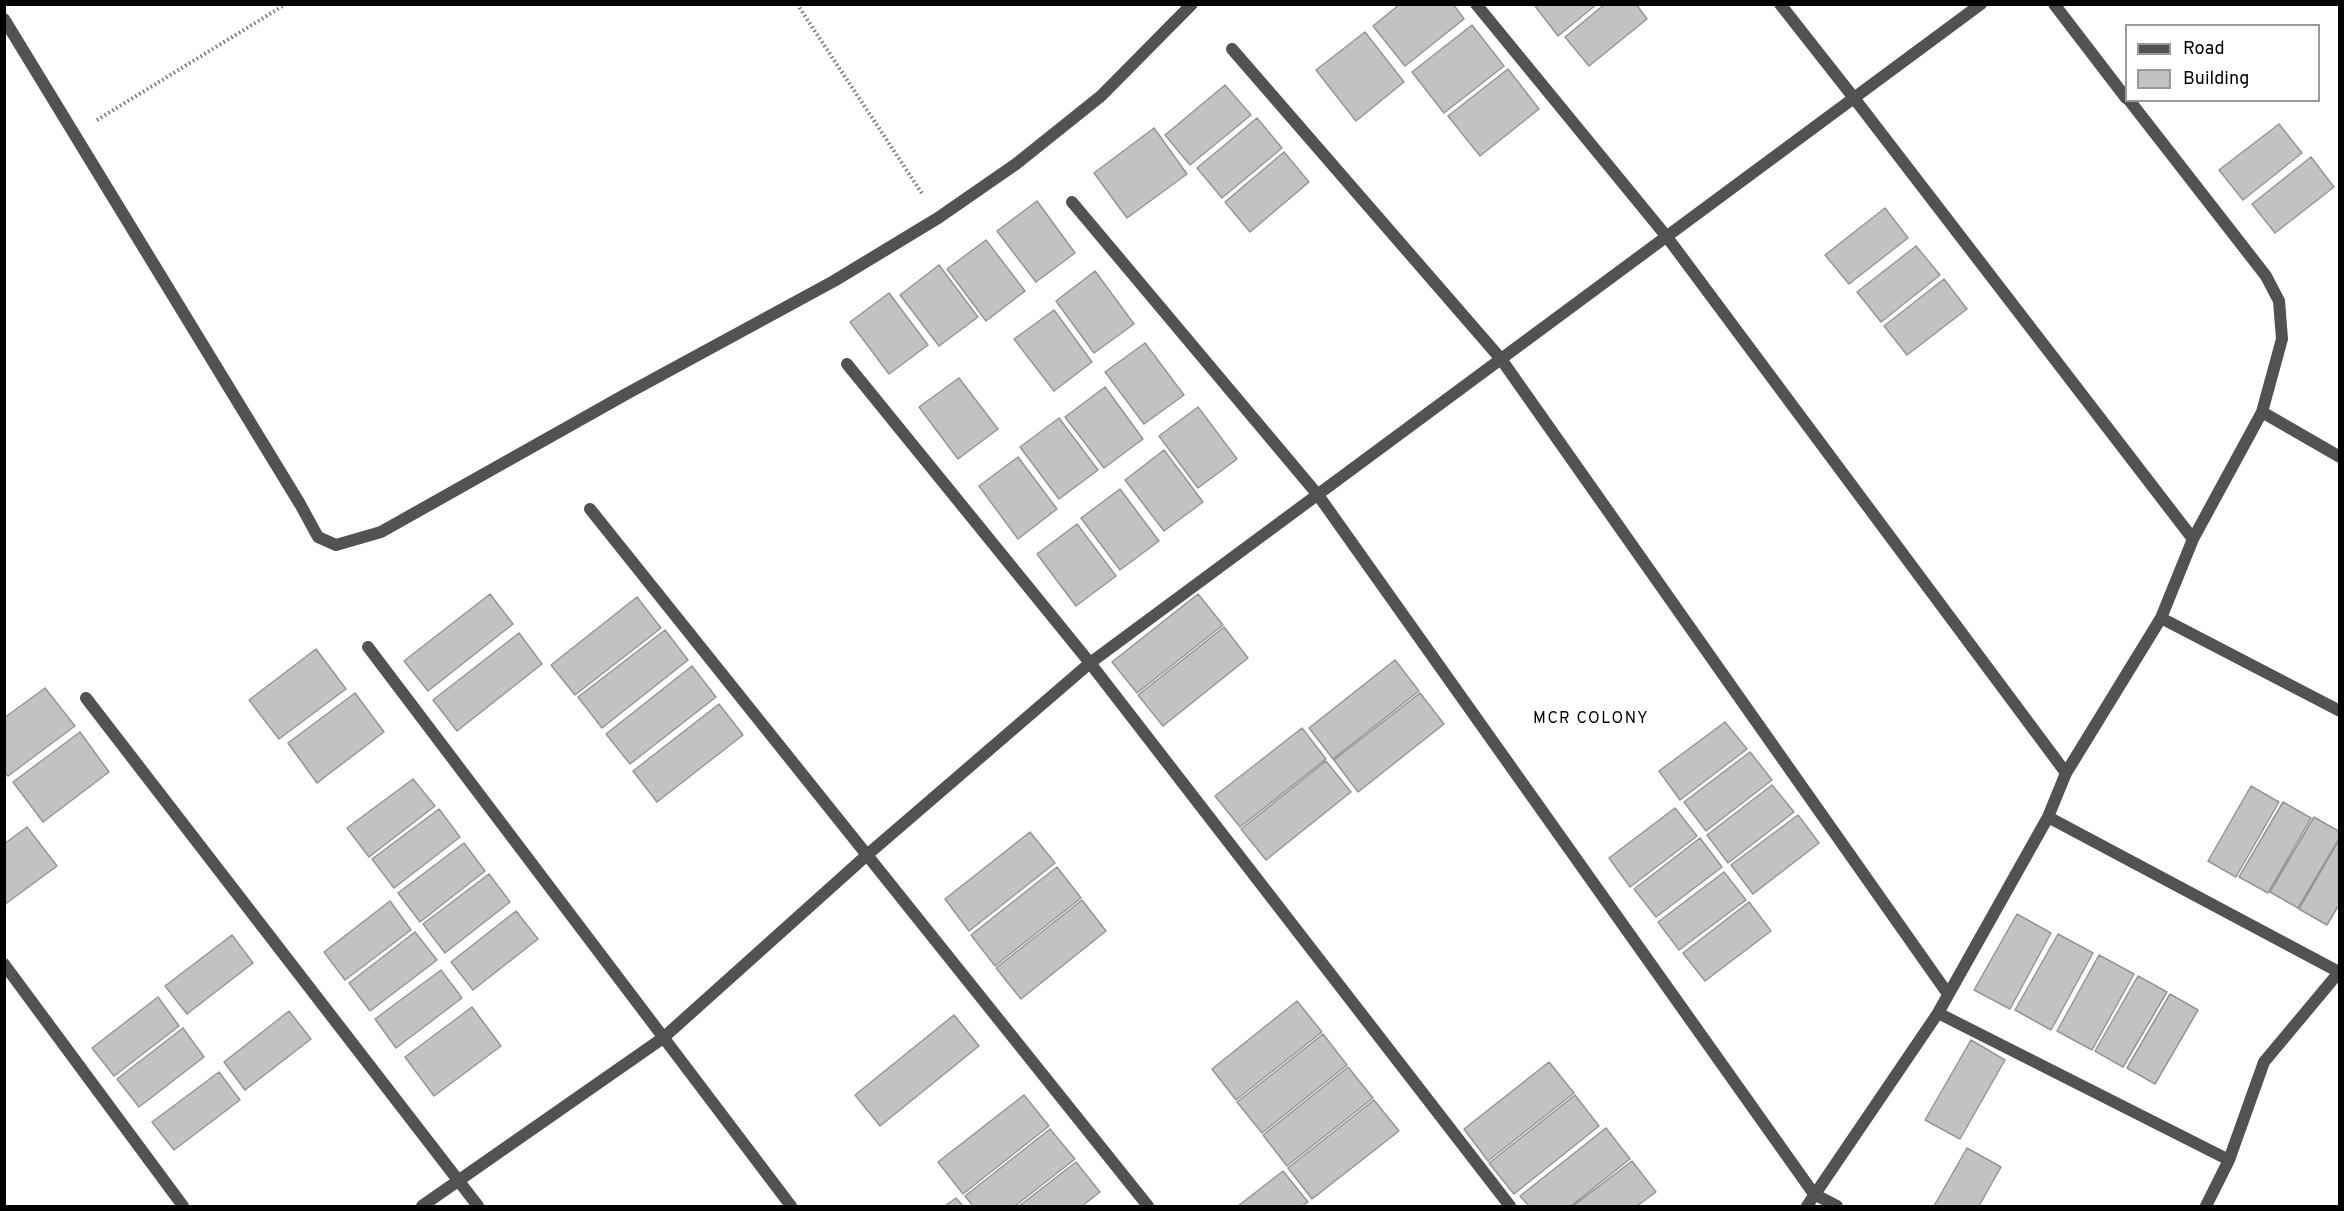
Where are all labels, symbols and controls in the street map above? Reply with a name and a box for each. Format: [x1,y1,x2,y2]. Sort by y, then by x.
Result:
legend [2125,24,2320,102]
text: Road [2183,38,2225,61]
text: Building [2183,68,2249,91]
district label: MCR COLONY [1533,710,1649,730]

